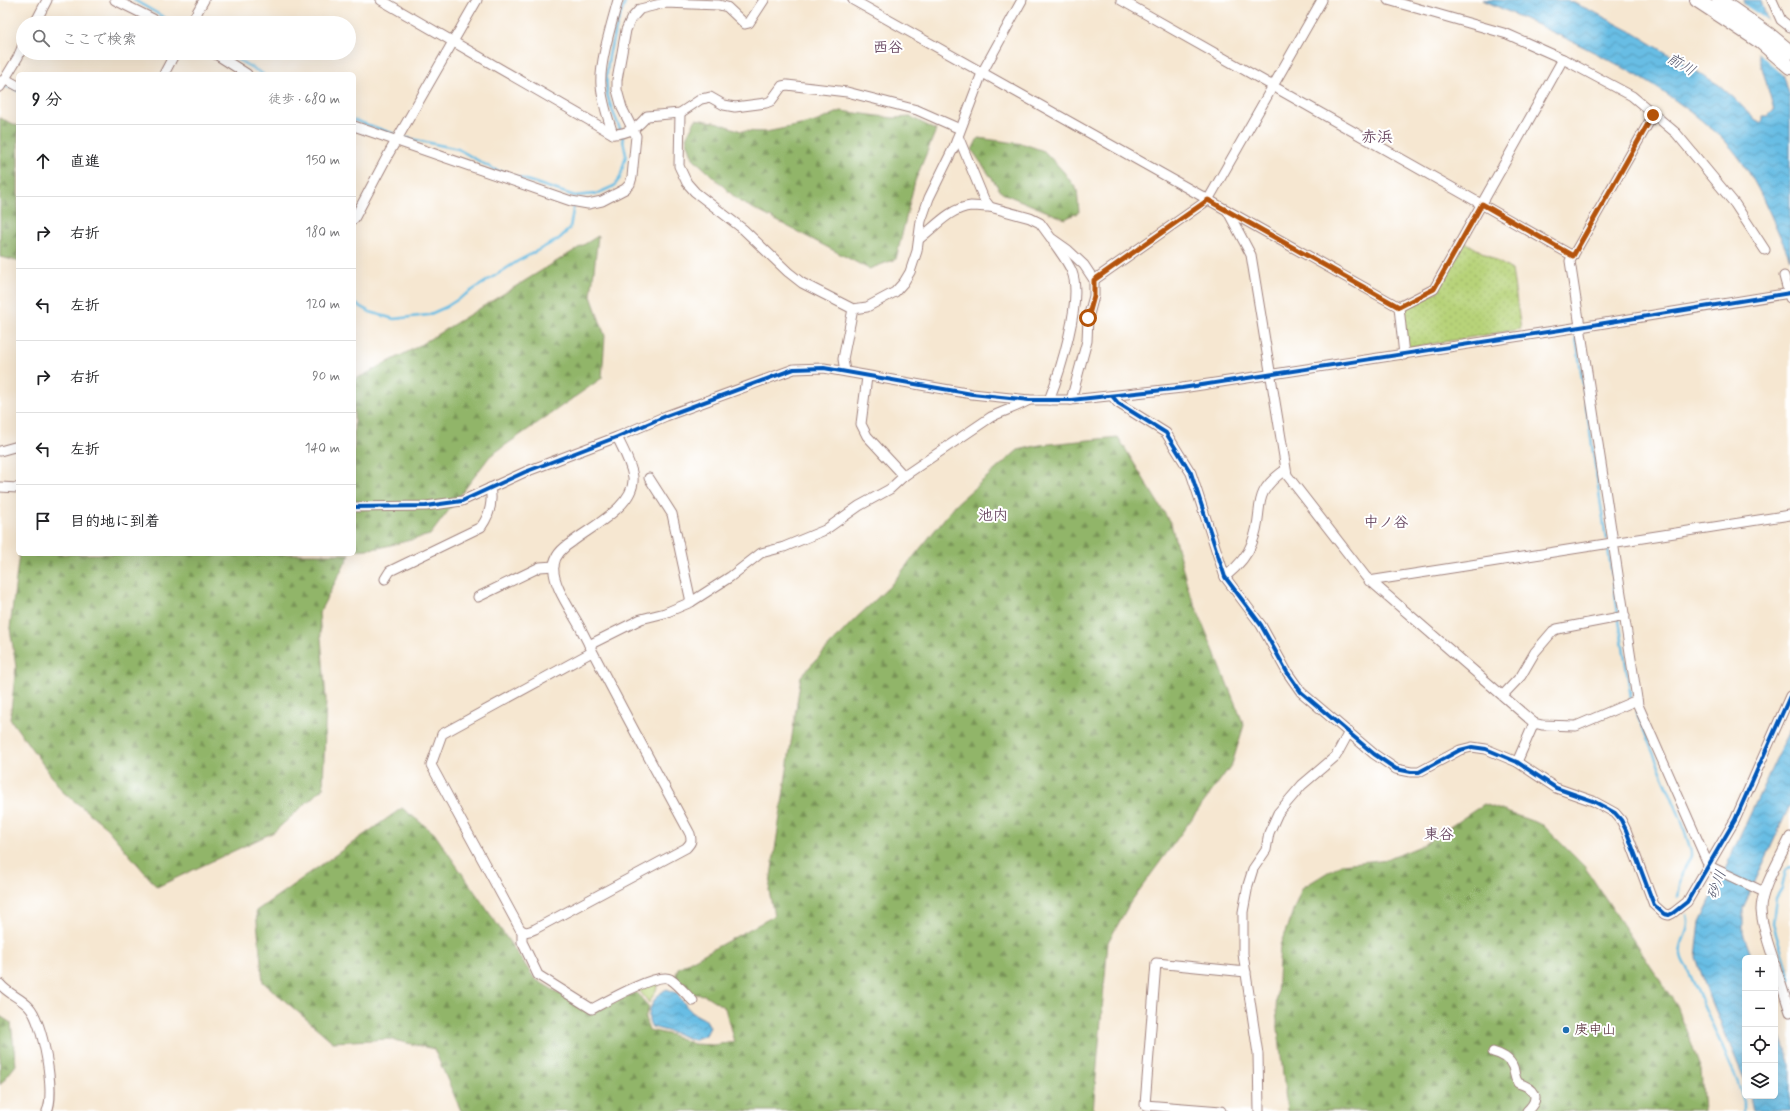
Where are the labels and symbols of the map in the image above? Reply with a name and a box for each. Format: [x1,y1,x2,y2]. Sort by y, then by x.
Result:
district label: 西谷 [873,38,903,58]
water label: 前川 [1663,49,1699,81]
route end [1644,106,1662,124]
district label: 赤浜 [1361,127,1393,148]
route start [1079,309,1097,327]
district label: 池内 [978,506,1008,526]
district label: 中ノ谷 [1363,513,1409,533]
district label: 東谷 [1424,825,1454,845]
water label: 砂川 [1702,867,1732,903]
place label: 庚申山 [1574,1021,1616,1039]
marker: 庚申山 [1561,1025,1571,1035]

